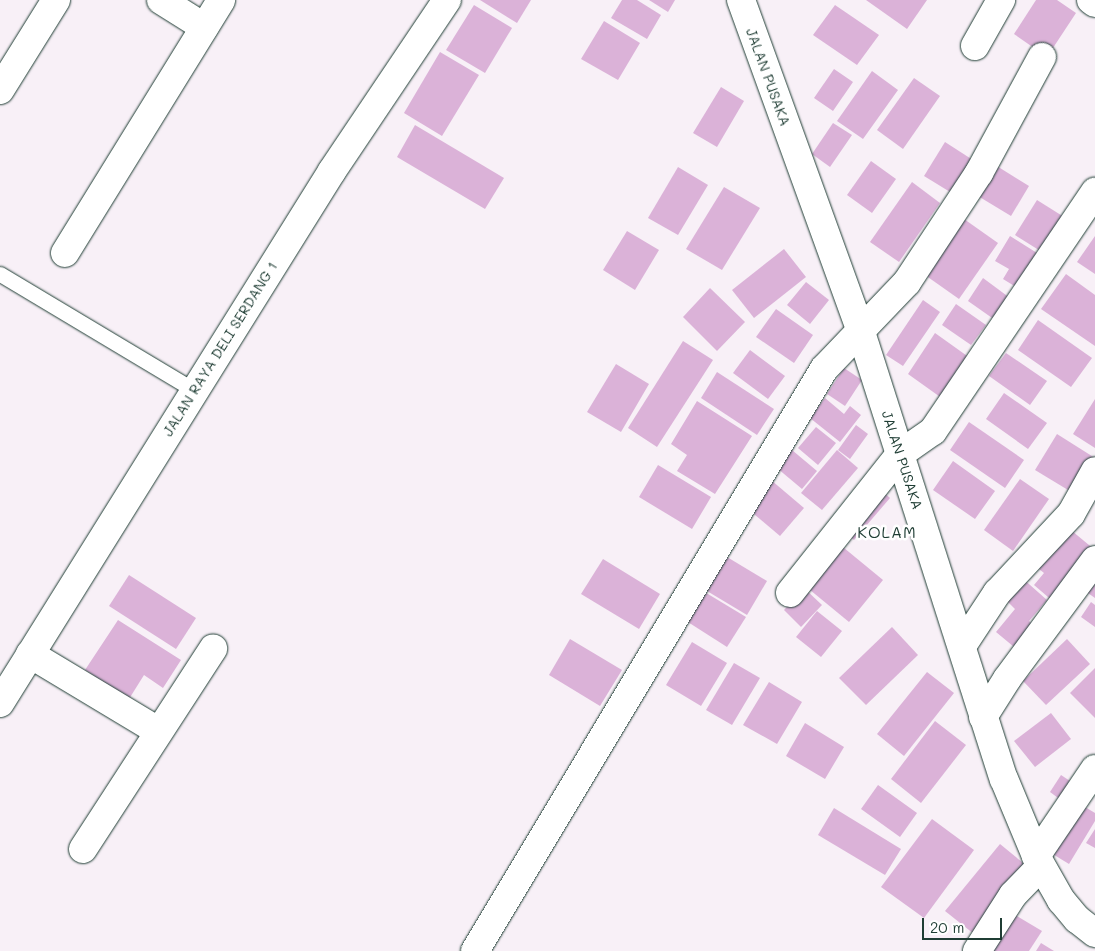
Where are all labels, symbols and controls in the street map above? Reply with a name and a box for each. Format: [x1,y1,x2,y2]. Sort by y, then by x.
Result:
street label: JALAN PUSAKA [743,26,793,128]
street label: JALAN RAYA DELI SERDANG 1 [159,259,281,439]
street label: JALAN PUSAKA [878,408,926,512]
district label: KOLAM [857,522,917,542]
scale bar [925,908,1005,940]
text: 20 m [930,917,964,937]

